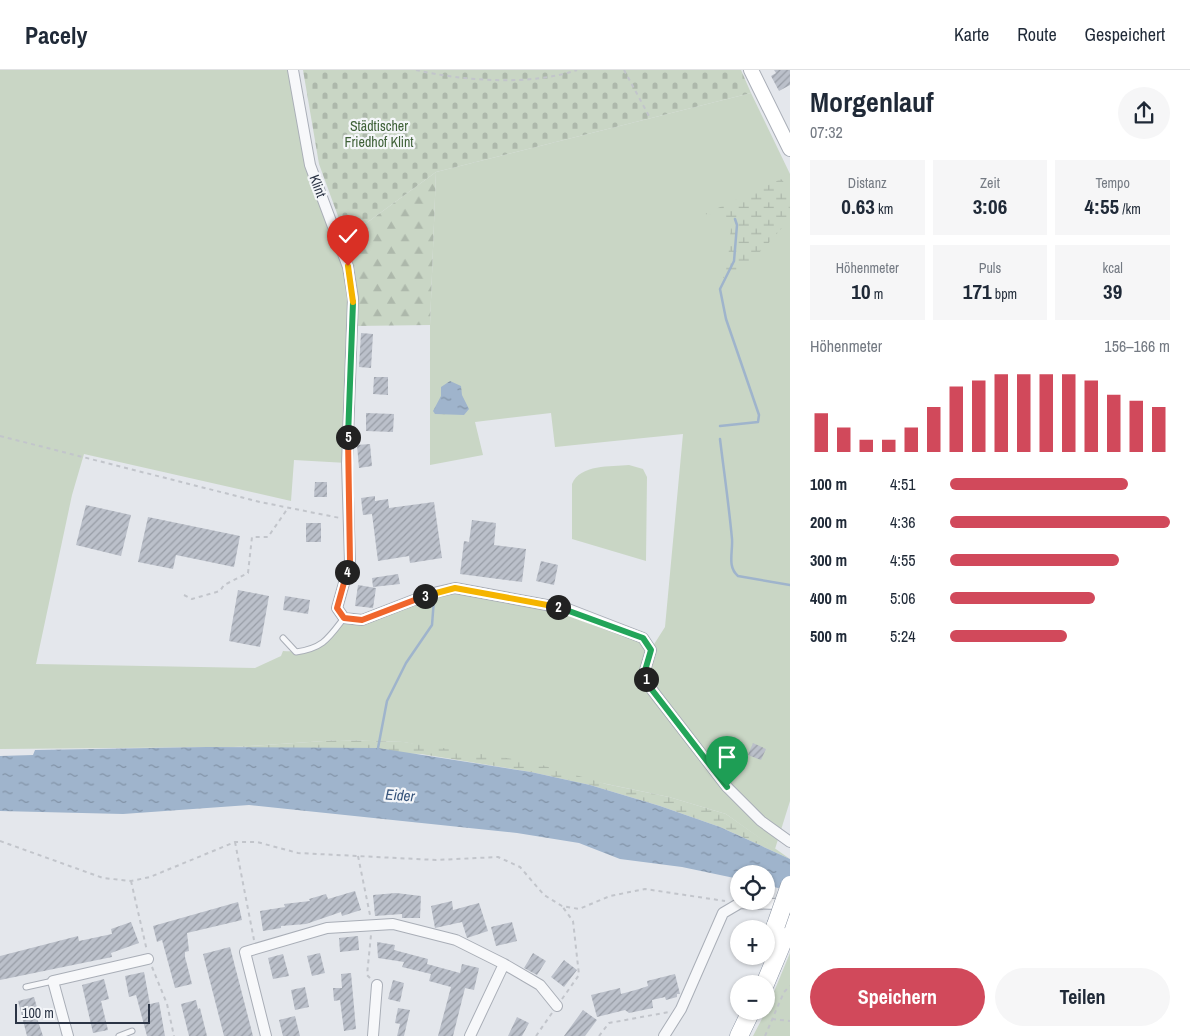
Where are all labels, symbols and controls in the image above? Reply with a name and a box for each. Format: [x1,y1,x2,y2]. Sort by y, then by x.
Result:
text: Pacely [25,19,87,51]
text: Karte [954,22,989,47]
text: Route [1017,22,1057,47]
text: Gespeichert [1085,22,1165,47]
text: Morgenlauf [810,83,934,121]
button: share [1118,87,1170,139]
park label: Städtischer Friedhof Klint [345,117,413,151]
text: 07:32 [810,121,843,143]
street label: Klint [305,172,331,200]
text: Distanz [848,174,887,192]
text: Zeit [980,174,1000,192]
text: Tempo [1095,174,1130,192]
text: 0.63 [841,192,875,221]
text: 3:06 [973,192,1007,221]
text: 4:55 [1085,192,1119,221]
text: km [875,200,893,218]
text: /km [1119,200,1141,218]
pin [327,215,369,266]
icon: check [334,222,362,250]
text: Höhenmeter [836,259,899,277]
text: Puls [979,259,1001,277]
text: kcal [1102,259,1123,277]
text: 10 [851,277,871,306]
text: 171 [963,277,992,306]
text: 39 [1103,277,1122,306]
text: m [871,285,883,303]
text: bpm [992,285,1017,303]
text: Höhenmeter [810,335,882,357]
text: 156–166 m [1104,335,1170,357]
pin: 5 [336,424,360,450]
text: 5 [345,428,352,446]
text: 100 m [810,473,847,495]
text: 4:51 [890,473,916,495]
text: 200 m [810,511,847,533]
text: 4:36 [890,511,916,533]
text: 300 m [810,549,847,571]
text: 4:55 [890,549,916,571]
pin: 4 [334,560,360,584]
text: 4 [344,563,351,581]
pin: 3 [412,584,438,608]
text: 3 [422,587,429,605]
text: 400 m [810,587,847,609]
text: 5:06 [890,587,916,609]
pin: 2 [546,594,570,620]
text: 2 [555,598,562,616]
text: 500 m [810,625,847,647]
text: 5:24 [890,625,916,647]
pin: 1 [634,666,658,692]
text: 1 [643,670,650,688]
pin [706,736,748,787]
icon: arrive [713,743,741,771]
water label: Eider [385,783,416,807]
map controls [730,865,775,1020]
button: locate [730,865,775,910]
button: + [730,920,775,965]
button: Speichern [810,968,985,1026]
button: Teilen [995,968,1170,1026]
button: − [730,975,775,1020]
scale bar [15,1001,150,1024]
text: 100 m [22,1004,54,1022]

